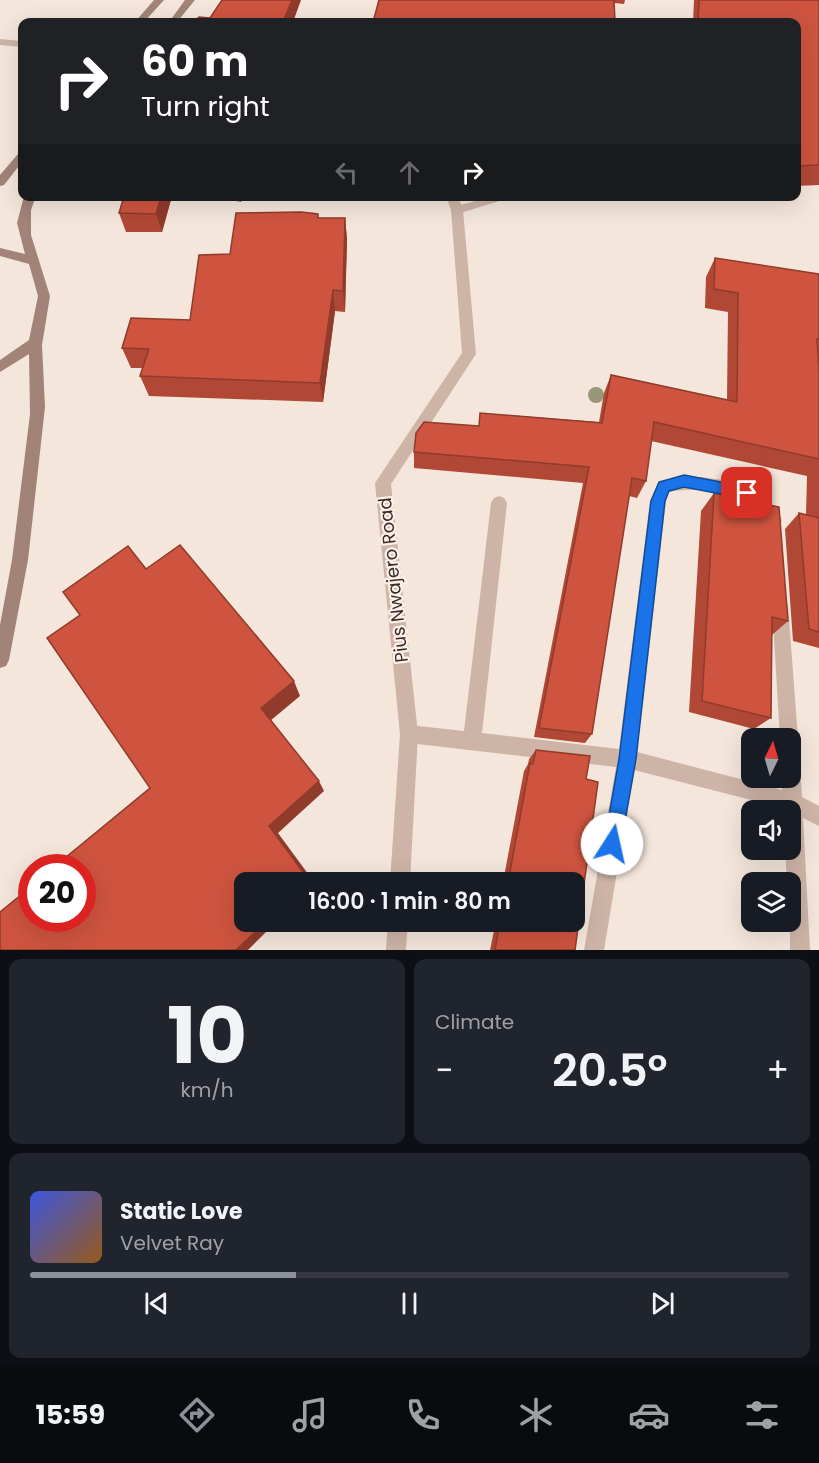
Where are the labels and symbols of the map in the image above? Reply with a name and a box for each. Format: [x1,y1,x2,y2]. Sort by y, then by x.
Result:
pin [721,467,772,518]
street label: Pius Nwajero Road [372,496,414,664]
north arrow [741,728,801,788]
position arrow [580,812,644,876]
speed limit sign: 20 [18,854,96,932]

